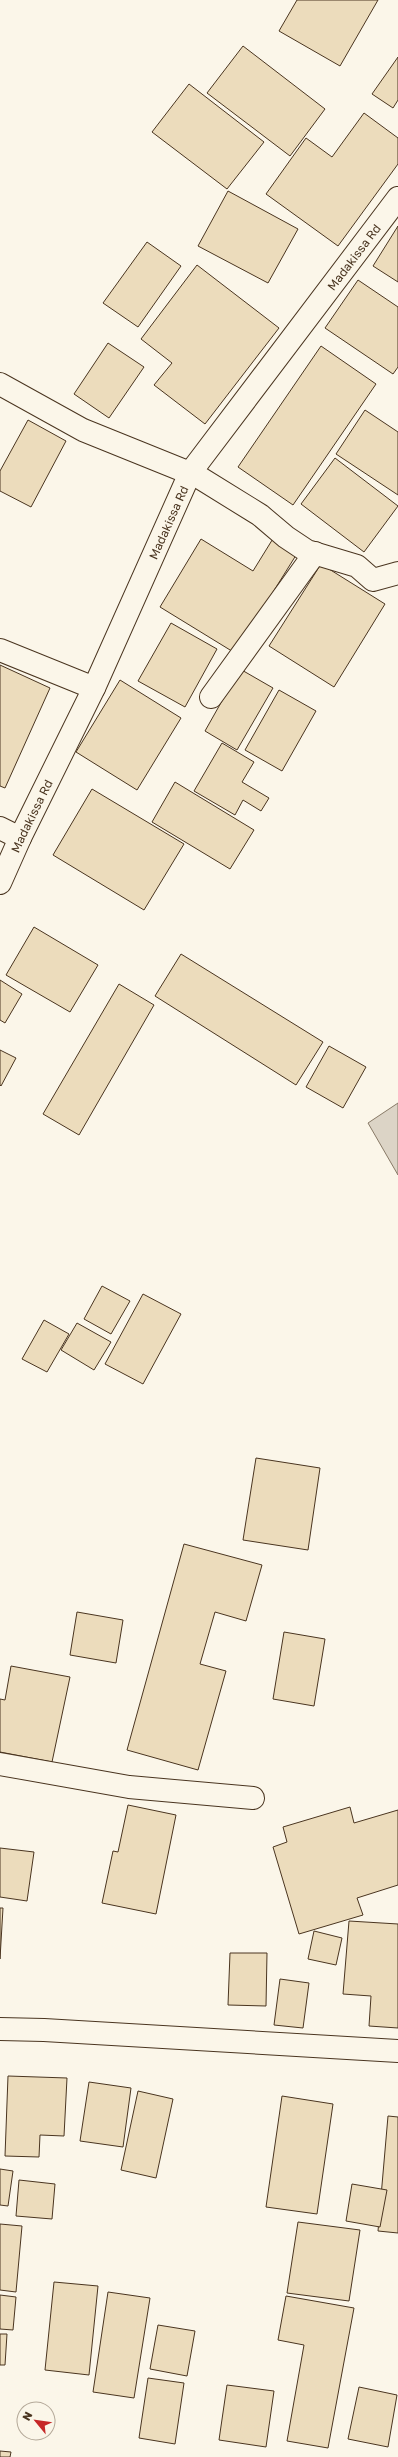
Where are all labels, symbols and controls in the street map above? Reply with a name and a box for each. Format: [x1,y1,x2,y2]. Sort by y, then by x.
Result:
street label: Madakissa Rd [324,221,383,293]
street label: Madakissa Rd [145,483,191,562]
street label: Madakissa Rd [7,777,55,855]
north arrow [16,2401,56,2441]
text: N [19,2409,35,2423]

